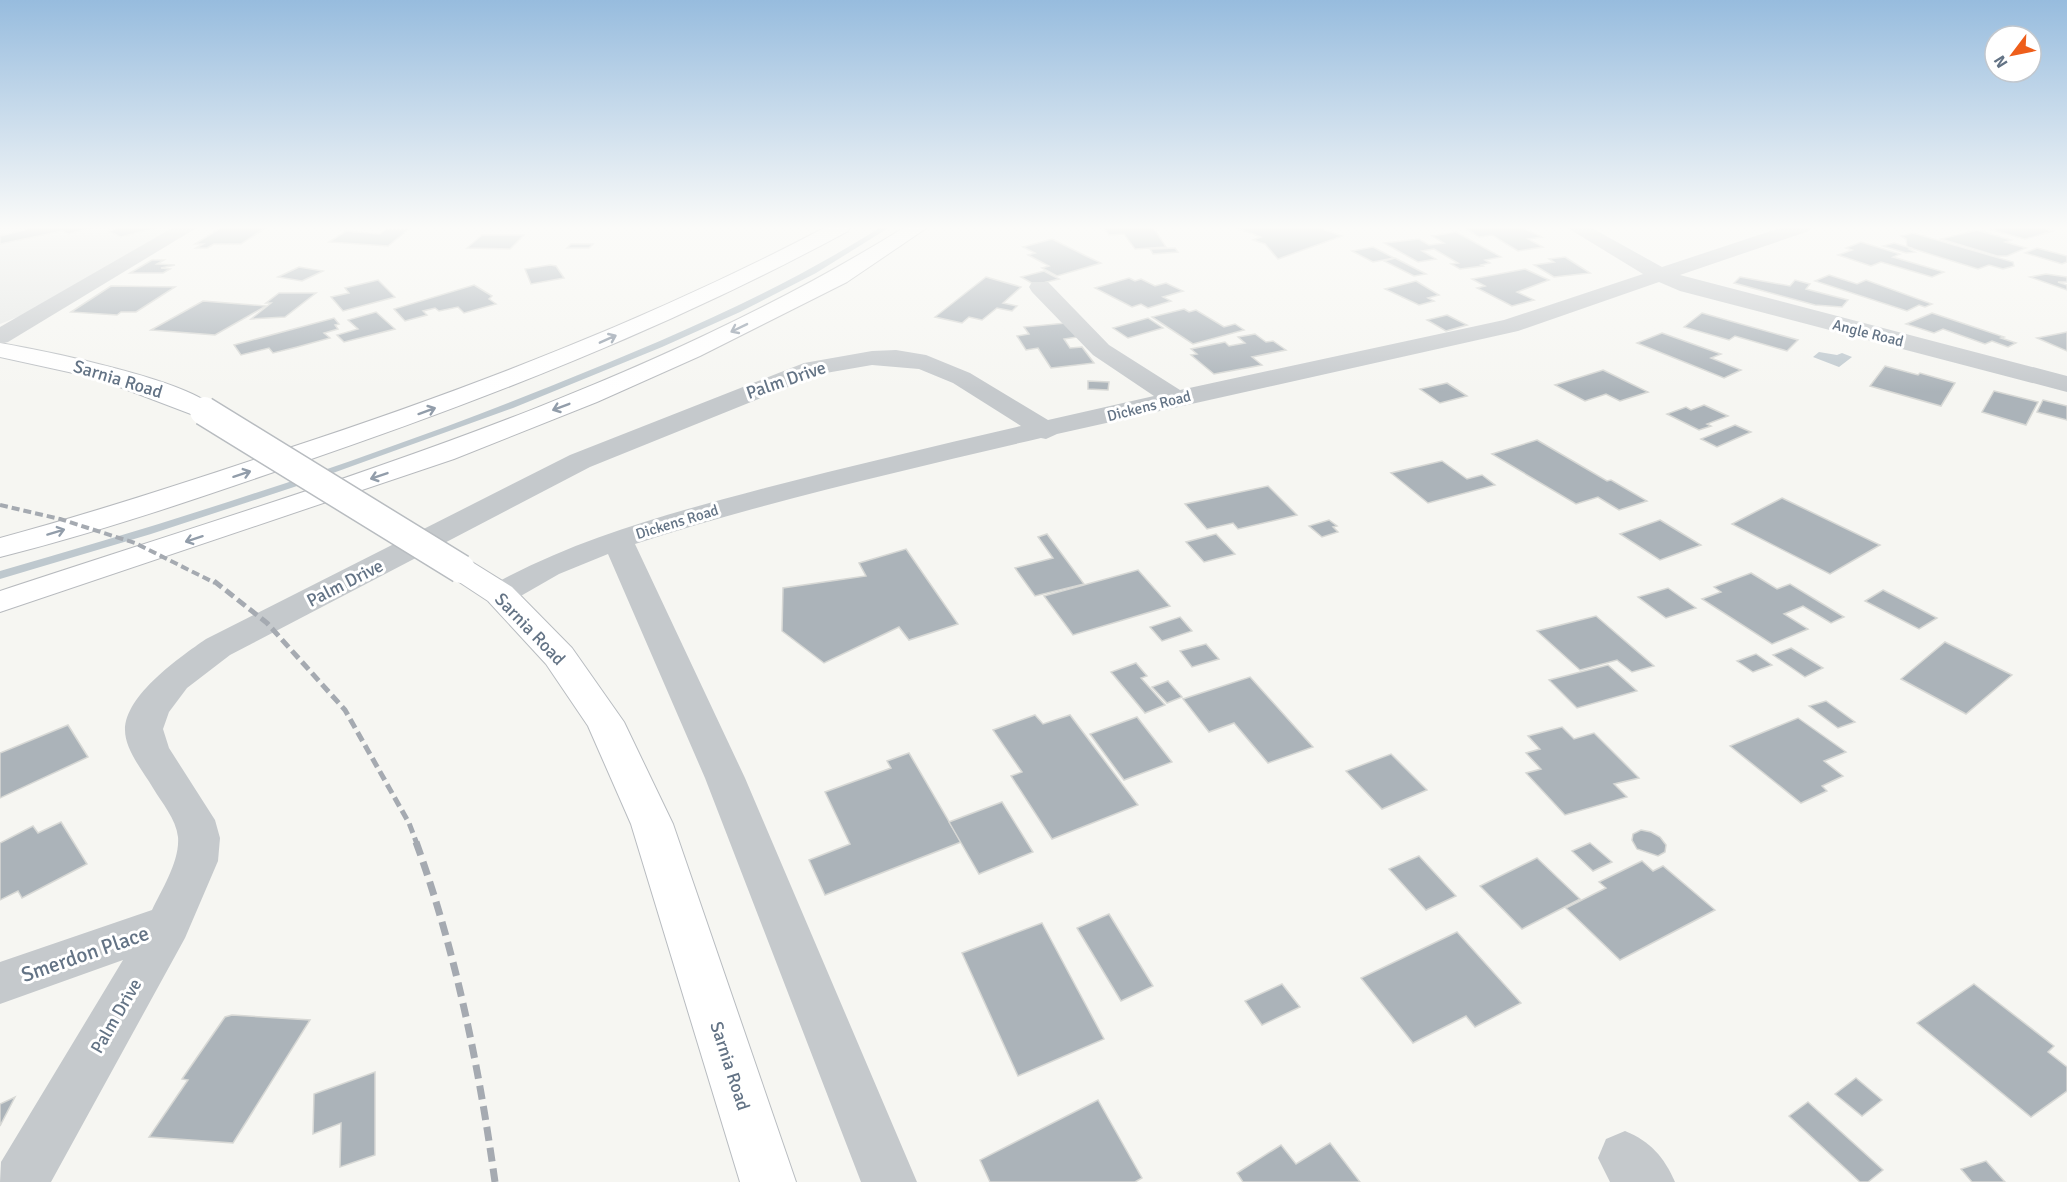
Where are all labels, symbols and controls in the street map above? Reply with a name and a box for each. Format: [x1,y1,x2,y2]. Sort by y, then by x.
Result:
north arrow [1983,24,2043,84]
text: N [1990,51,2013,71]
street label: Angle Road [1831,316,1905,351]
one-way arrow [731,323,749,334]
one-way arrow [599,333,617,344]
street label: Sarnia Road [71,355,165,403]
street label: Palm Drive [743,356,829,404]
street label: Dickens Road [1105,387,1193,425]
one-way arrow [553,402,571,413]
one-way arrow [417,405,436,416]
one-way arrow [232,467,251,478]
one-way arrow [370,471,389,482]
street label: Dickens Road [633,501,721,543]
one-way arrow [46,526,65,537]
one-way arrow [185,534,204,545]
street label: Palm Drive [303,554,387,612]
street label: Sarnia Road [490,588,570,670]
street label: Smerdon Place [18,920,152,988]
street label: Palm Drive [86,975,146,1057]
street label: Sarnia Road [705,1019,755,1113]

